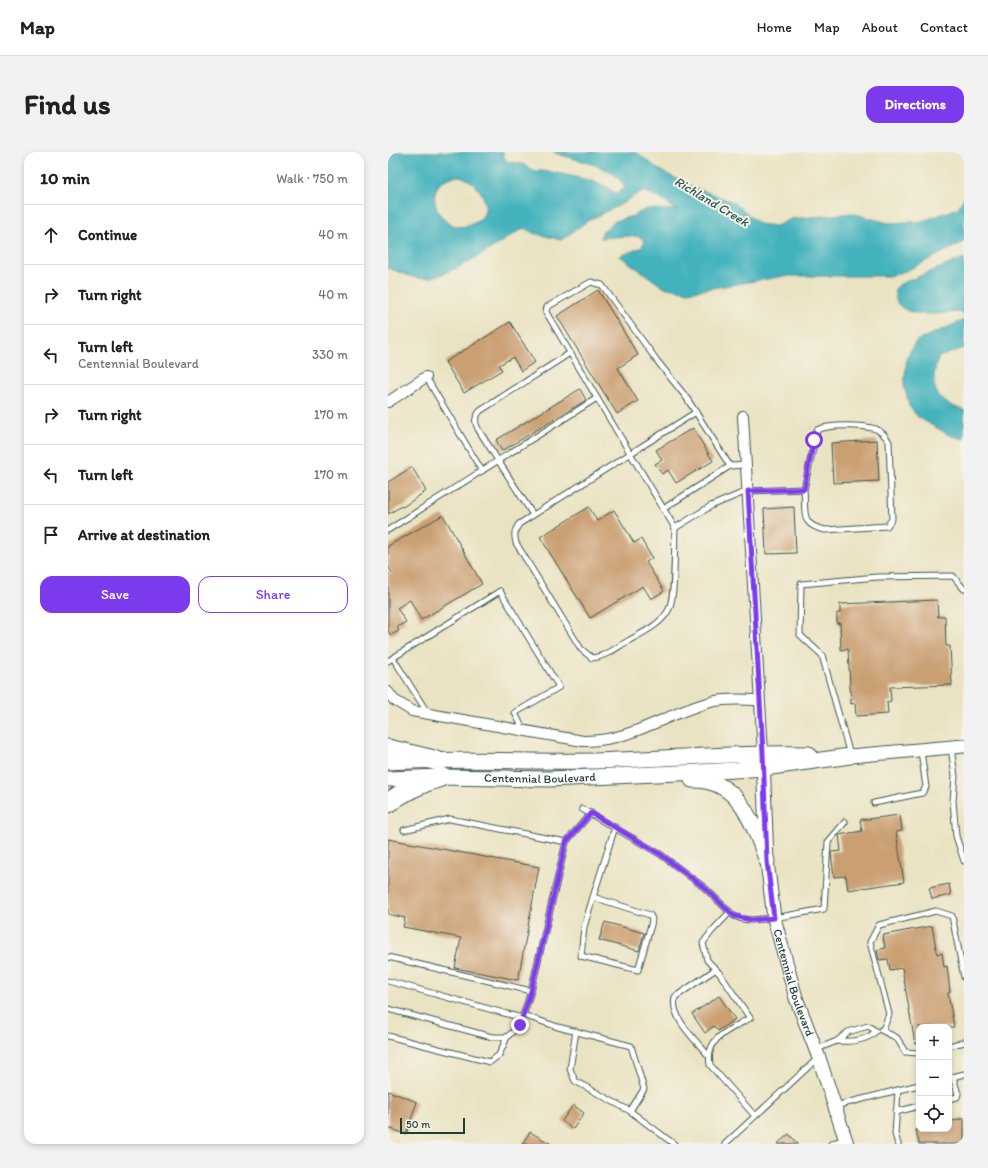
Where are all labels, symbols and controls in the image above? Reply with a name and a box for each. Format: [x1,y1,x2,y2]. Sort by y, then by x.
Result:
text: Map [20,16,55,39]
text: Home [757,19,792,36]
text: Map [814,19,840,36]
text: About [862,19,898,36]
text: Contact [920,19,968,36]
button: Directions [866,86,964,123]
text: Find us [24,87,111,121]
text: 10 min [40,168,90,188]
text: Walk · 750 m [276,171,348,186]
water label: Richland Creek [672,173,753,230]
icon: ahead [40,224,62,246]
text: Continue [78,226,137,244]
text: 40 m [318,227,348,242]
icon: right [40,284,62,306]
text: Turn right [78,286,142,304]
text: 40 m [318,287,348,302]
text: Turn left [78,338,133,356]
icon: left [40,344,62,366]
text: 330 m [312,347,348,362]
text: Centennial Boulevard [78,356,199,371]
icon: right [40,404,62,426]
text: Turn right [78,406,142,424]
text: 170 m [314,407,348,422]
route start [805,431,823,449]
icon: left [40,464,62,486]
text: Turn left [78,466,133,484]
text: 170 m [314,467,348,482]
icon: arrive [40,524,62,546]
text: Arrive at destination [78,526,210,544]
button: Save [40,576,190,613]
button: Share [198,576,348,613]
street label: Centennial Boulevard [484,770,597,786]
street label: Centennial Boulevard [770,927,817,1039]
route end [511,1016,529,1034]
map controls [916,1024,952,1132]
button: + [916,1024,952,1060]
button: − [916,1060,952,1096]
button: locate [916,1096,952,1132]
scale bar [400,1116,465,1135]
text: 50 m [406,1118,430,1131]

